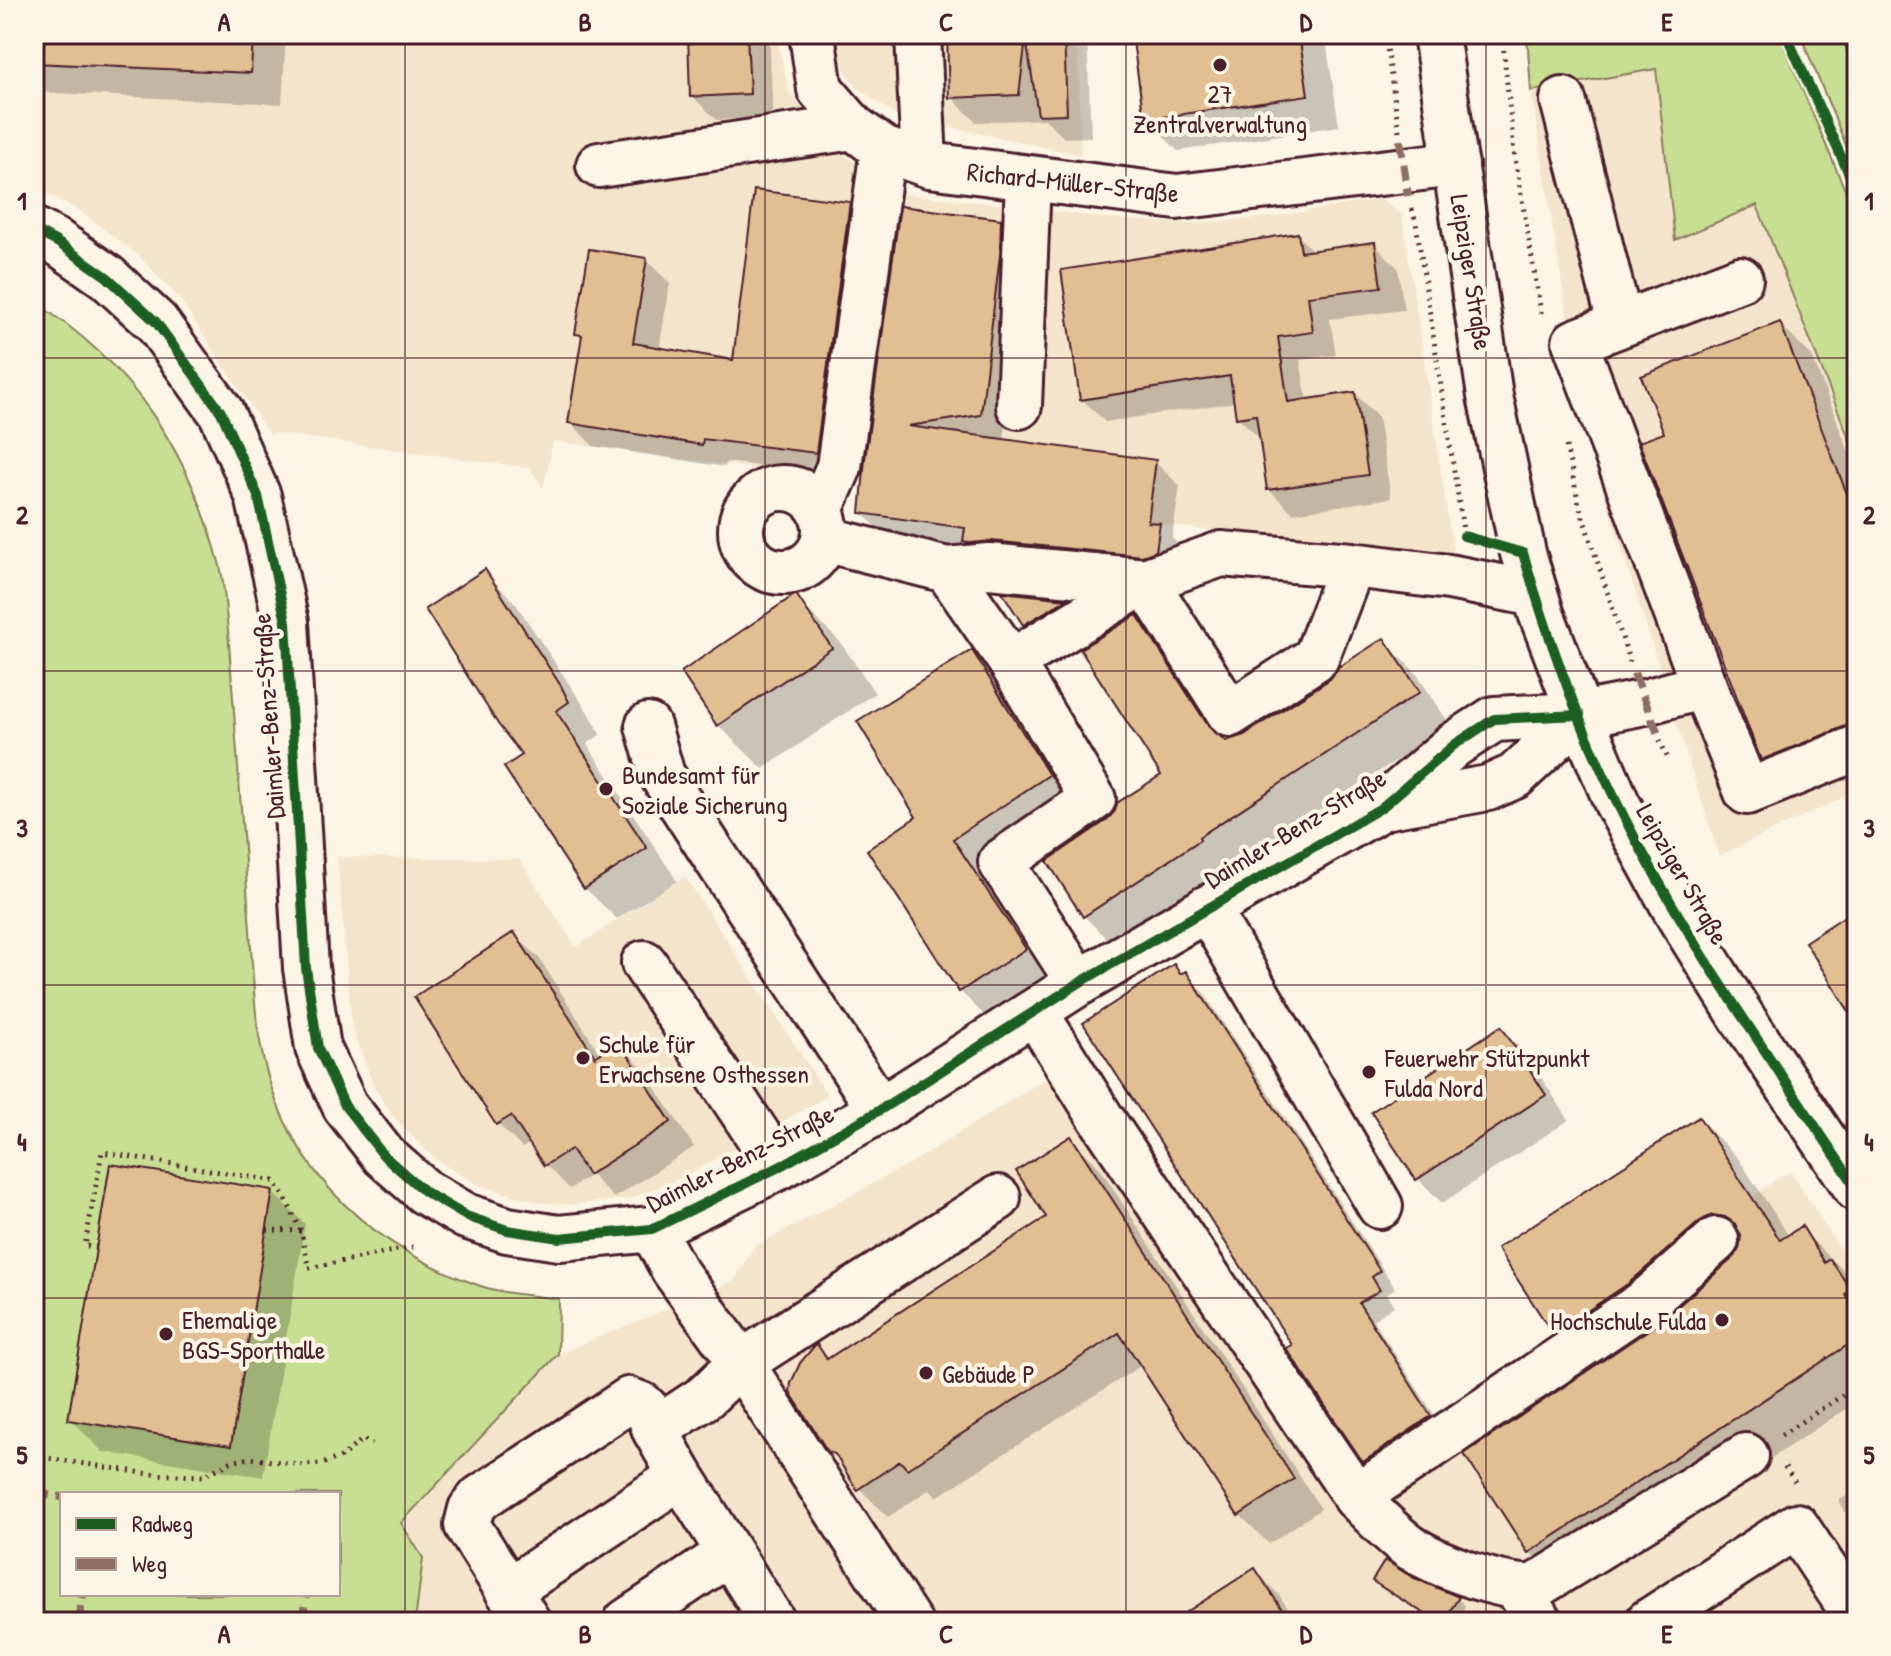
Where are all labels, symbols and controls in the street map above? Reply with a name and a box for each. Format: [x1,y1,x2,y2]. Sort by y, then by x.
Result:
text: A [218,4,231,39]
text: B [578,4,592,39]
text: C [939,4,953,39]
text: D [1300,4,1313,39]
text: E [1661,4,1673,39]
marker: 27 Zentralverwaltung [1211,56,1229,74]
place label: 27 Zentralverwaltung [1133,76,1307,141]
street label: Richard-Müller-Straße [965,153,1181,211]
text: 1 [17,183,27,218]
text: 1 [1864,183,1874,218]
street label: Leipziger Straße [1442,192,1502,352]
text: 2 [16,497,29,532]
text: 2 [1863,497,1876,532]
street label: Daimler-Benz-Straße [243,612,293,820]
place label: Bundesamt für Soziale Sicherung [622,757,788,822]
street label: Daimler-Benz-Straße [1198,760,1392,896]
marker: Bundesamt für Soziale Sicherung [597,780,615,798]
street label: Leipziger Straße [1629,797,1737,951]
text: 3 [16,810,28,845]
text: 3 [1863,810,1875,845]
place label: Schule für Erwachsene Osthessen [599,1026,809,1091]
place label: Feuerwehr Stützpunkt Fulda Nord [1384,1040,1591,1105]
marker: Schule für Erwachsene Osthessen [574,1049,592,1067]
marker: Feuerwehr Stützpunkt Fulda Nord [1360,1063,1378,1081]
street label: Daimler-Benz-Straße [640,1096,840,1220]
text: 4 [17,1124,27,1159]
text: 4 [1864,1124,1874,1159]
place label: Ehemalige BGS-Sporthalle [182,1302,325,1367]
place label: Hochschule Fulda [1550,1303,1706,1338]
marker: Hochschule Fulda [1713,1311,1731,1329]
marker: Ehemalige BGS-Sporthalle [157,1325,175,1343]
place label: Gebäude P [942,1356,1035,1391]
marker: Gebäude P [917,1364,935,1382]
text: 5 [17,1437,28,1472]
text: 5 [1864,1437,1875,1472]
legend [60,1492,340,1596]
text: Radweg [132,1507,193,1539]
text: Weg [132,1547,167,1579]
text: A [218,1616,231,1651]
text: B [578,1616,592,1651]
text: C [939,1616,953,1651]
text: D [1300,1616,1313,1651]
text: E [1661,1616,1673,1651]

